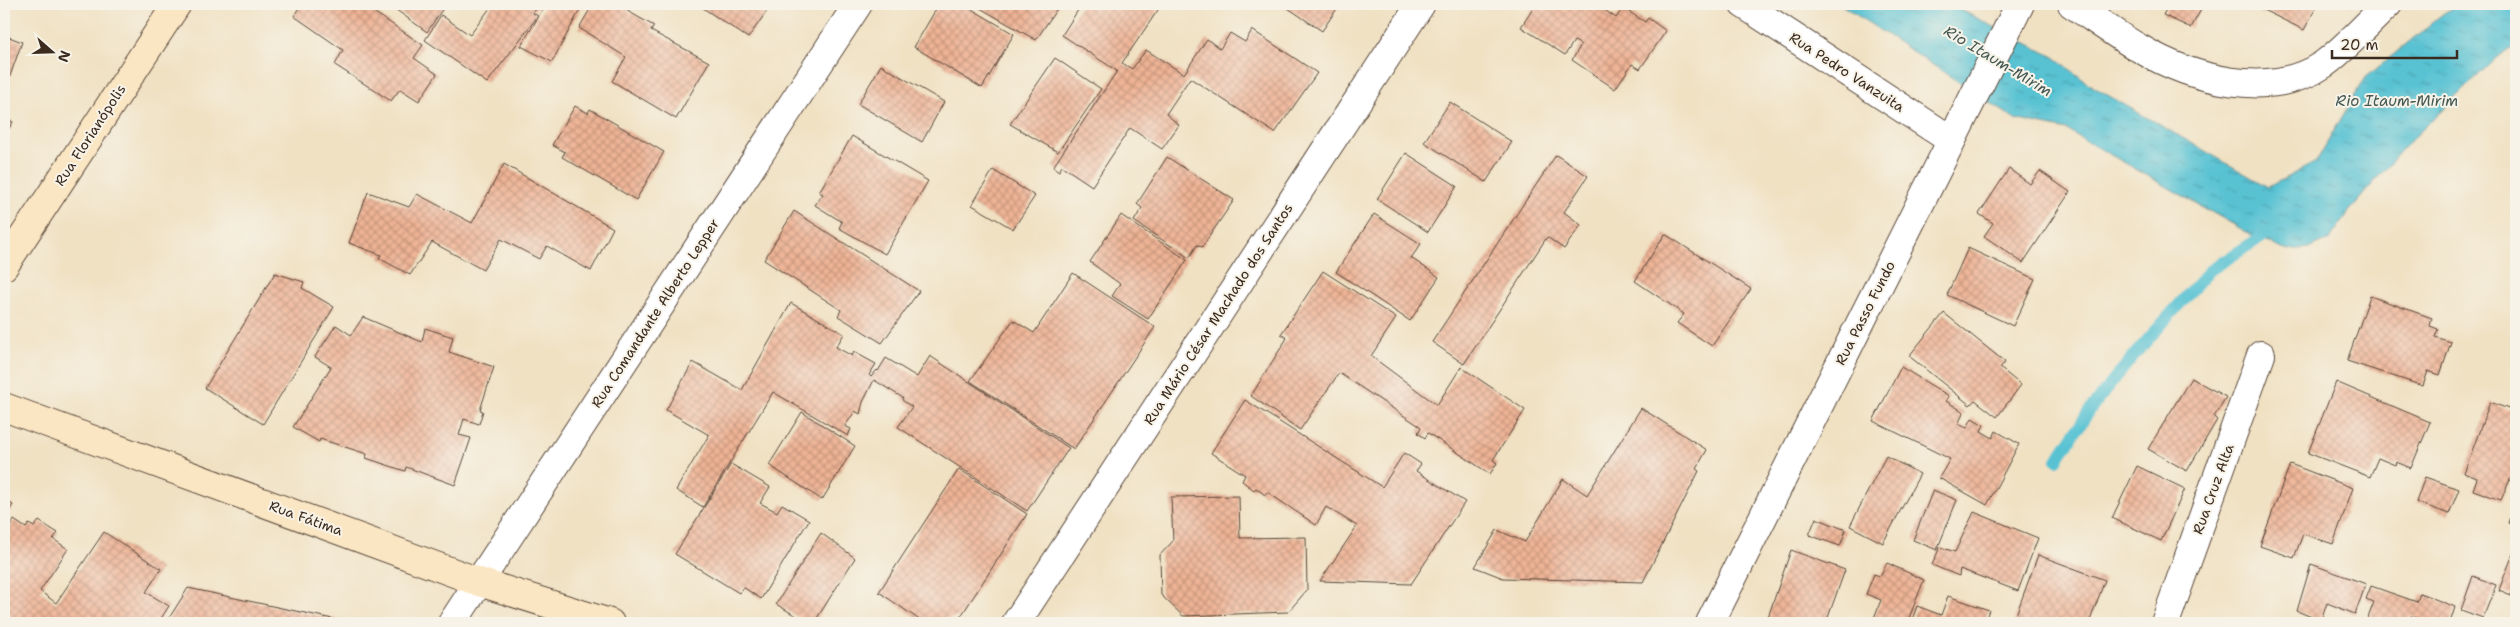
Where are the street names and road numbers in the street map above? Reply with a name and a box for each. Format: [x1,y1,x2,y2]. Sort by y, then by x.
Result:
street label: Rua Pedro Vanzuita [1786,28,1908,116]
street label: Rua Florianópolis [50,81,130,189]
street label: Rua Mário César Machado dos Santos [1139,200,1297,428]
street label: Rua Comandante Alberto Lepper [587,215,723,411]
street label: Rua Passo Fundo [1831,258,1899,368]
street label: Rua Cruz Alta [2188,441,2238,537]
street label: Rua Fátima [267,496,345,540]

